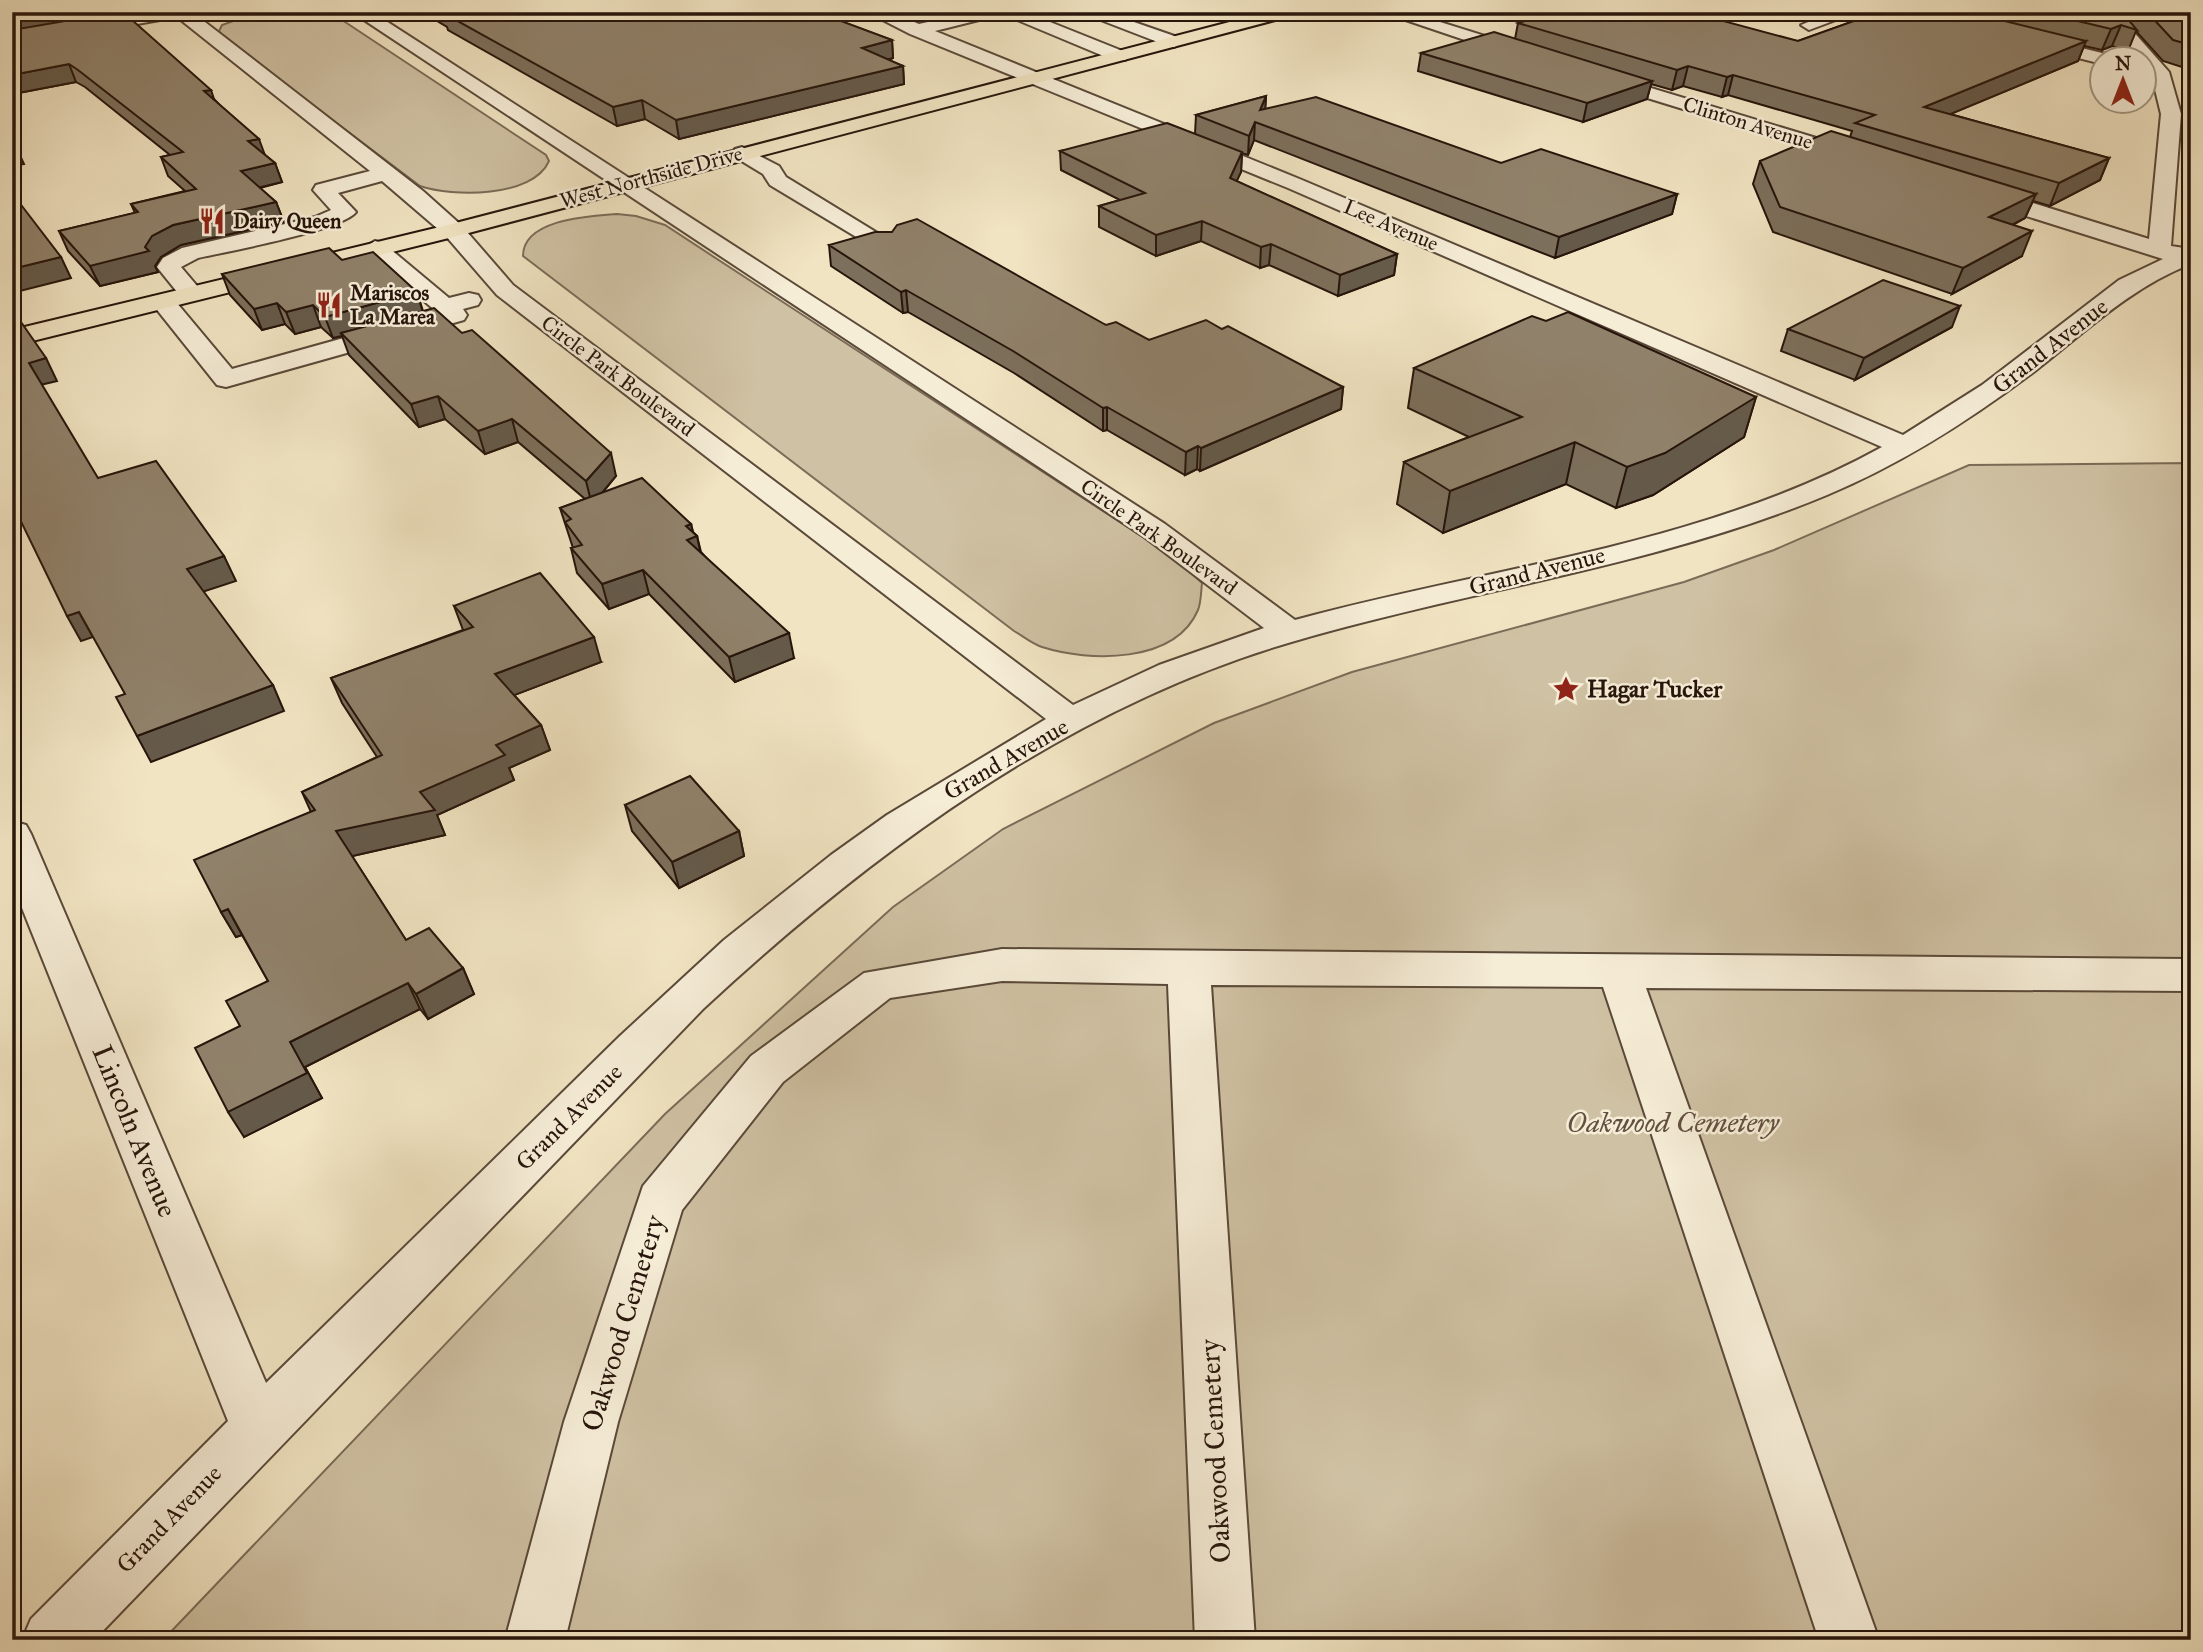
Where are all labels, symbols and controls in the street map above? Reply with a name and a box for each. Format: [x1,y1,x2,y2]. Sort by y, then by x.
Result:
north arrow [2088,46,2158,116]
text: N [2115,52,2131,75]
street label: Clinton Avenue [1680,91,1816,155]
street label: West Northside Drive [557,140,746,214]
street label: Lee Avenue [1340,193,1443,257]
restaurant icon: Dairy Queen [197,206,227,236]
place label: Dairy Queen [233,208,342,234]
place label: Mariscos La Marea [350,280,436,330]
restaurant icon: Mariscos La Marea [314,290,344,320]
street label: Grand Avenue [1986,291,2114,401]
street label: Circle Park Boulevard [536,310,700,442]
street label: Circle Park Boulevard [1076,473,1243,601]
street label: Grand Avenue [1466,540,1608,602]
place icon: Hagar Tucker [1551,674,1581,704]
place label: Hagar Tucker [1587,674,1723,704]
street label: Grand Avenue [938,711,1074,807]
street label: Lincoln Avenue [85,1040,185,1222]
street label: Grand Avenue [509,1057,629,1177]
park label: Oakwood Cemetery [1567,1105,1781,1140]
street label: Oakwood Cemetery [574,1210,673,1435]
street label: Oakwood Cemetery [1192,1337,1238,1564]
street label: Grand Avenue [110,1459,228,1579]

